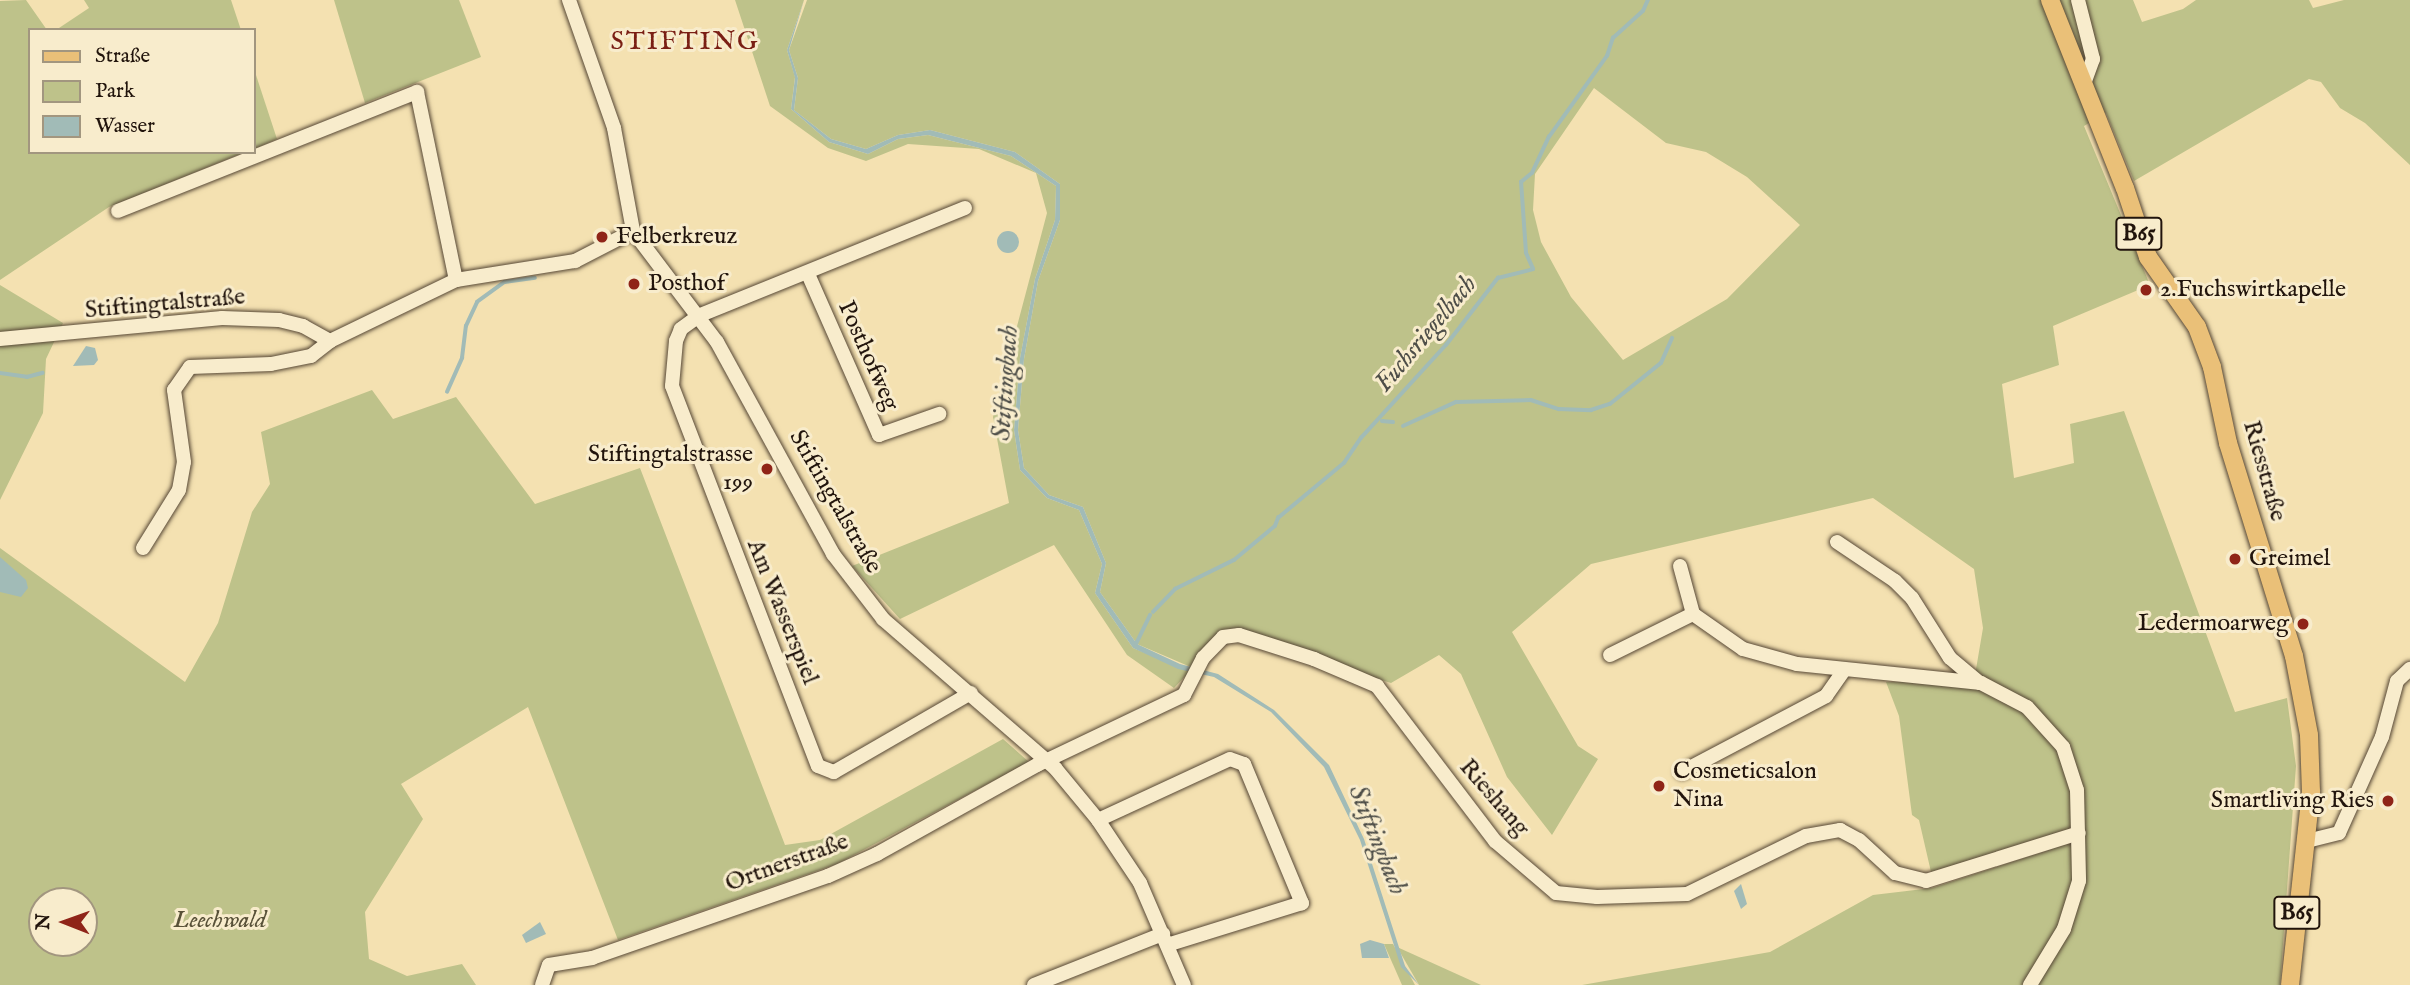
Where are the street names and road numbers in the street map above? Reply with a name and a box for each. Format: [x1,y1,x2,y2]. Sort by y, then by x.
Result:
road number: B65 [2114,215,2164,254]
street label: Stiftingtalstraße [84,283,246,325]
street label: Posthofweg [831,297,905,415]
street label: Riesstraße [2236,417,2292,525]
street label: Stiftingtalstraße [782,425,888,579]
street label: Am Wasserspiel [740,535,824,689]
street label: Rieshang [1453,754,1535,842]
street label: Ortnerstraße [722,827,852,899]
road number: B65 [2272,893,2322,932]

